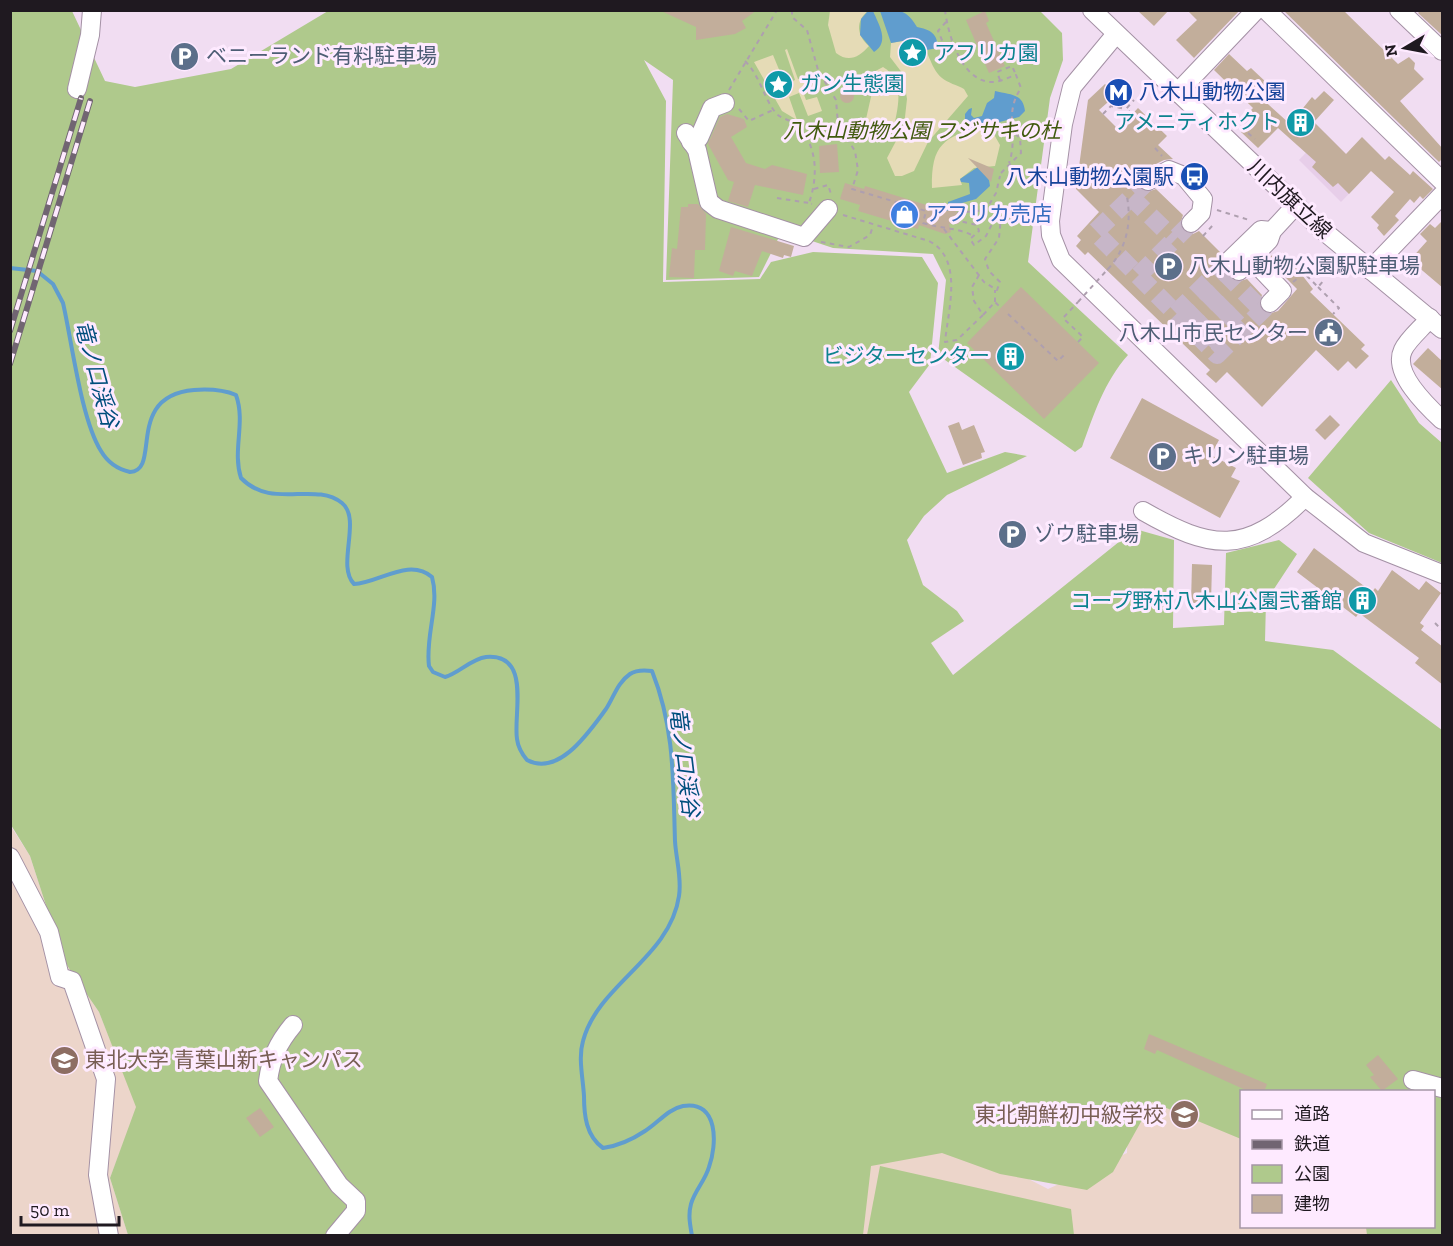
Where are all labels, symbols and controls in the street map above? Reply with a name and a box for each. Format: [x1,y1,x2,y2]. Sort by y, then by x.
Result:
north arrow [1375,18,1435,78]
place icon: アフリカ園 [897,37,929,69]
parking icon: ベニーランド有料駐車場 [169,40,201,72]
place label: アフリカ園 [934,40,1039,65]
place label: ベニーランド有料駐車場 [206,43,437,68]
text: N [1380,43,1401,58]
place icon: ガン生態園 [763,68,795,100]
place label: ガン生態園 [800,71,905,96]
metro station icon: 八木山動物公園 [1102,76,1134,108]
place label: 八木山動物公園 [1139,79,1286,104]
building icon: アメニティホクト [1285,106,1317,138]
place label: アメニティホクト [1114,109,1280,134]
park label: 八木山動物公園 フジサキの杜 [783,118,1063,143]
street label: 川内旗立線 [1243,154,1337,244]
bus stop icon: 八木山動物公園駅 [1179,161,1211,193]
place label: 八木山動物公園駅 [1006,164,1174,189]
shop icon: アフリカ売店 [889,198,921,230]
place label: アフリカ売店 [926,201,1052,226]
parking icon: 八木山動物公園駅駐車場 [1152,250,1184,282]
place label: 八木山動物公園駅駐車場 [1189,253,1420,278]
public building icon: 八木山市民センター [1313,317,1345,349]
water label: 竜ノ口渓谷 [69,318,124,433]
place label: 八木山市民センター [1119,320,1308,345]
building icon: ビジターセンター [995,340,1027,372]
place label: ビジターセンター [822,343,990,368]
parking icon: キリン駐車場 [1146,440,1178,472]
place label: キリン駐車場 [1183,443,1309,468]
parking icon: ゾウ駐車場 [997,518,1029,550]
place label: ゾウ駐車場 [1034,521,1139,546]
building icon: コープ野村八木山公園弐番館 [1347,585,1379,617]
place label: コープ野村八木山公園弐番館 [1070,588,1342,613]
water label: 竜ノ口渓谷 [664,706,705,820]
school or university icon: 東北大学 青葉山新キャンパス [48,1044,80,1076]
place label: 東北大学 青葉山新キャンパス [85,1047,363,1072]
legend [1240,1090,1435,1228]
school or university icon: 東北朝鮮初中級学校 [1169,1099,1201,1131]
place label: 東北朝鮮初中級学校 [975,1102,1164,1127]
text: 道路 [1294,1103,1330,1125]
text: 鉄道 [1294,1133,1330,1155]
text: 公園 [1294,1163,1330,1185]
scale bar [21,1189,118,1227]
text: 建物 [1294,1193,1330,1215]
text: 50 m [30,1199,70,1221]

